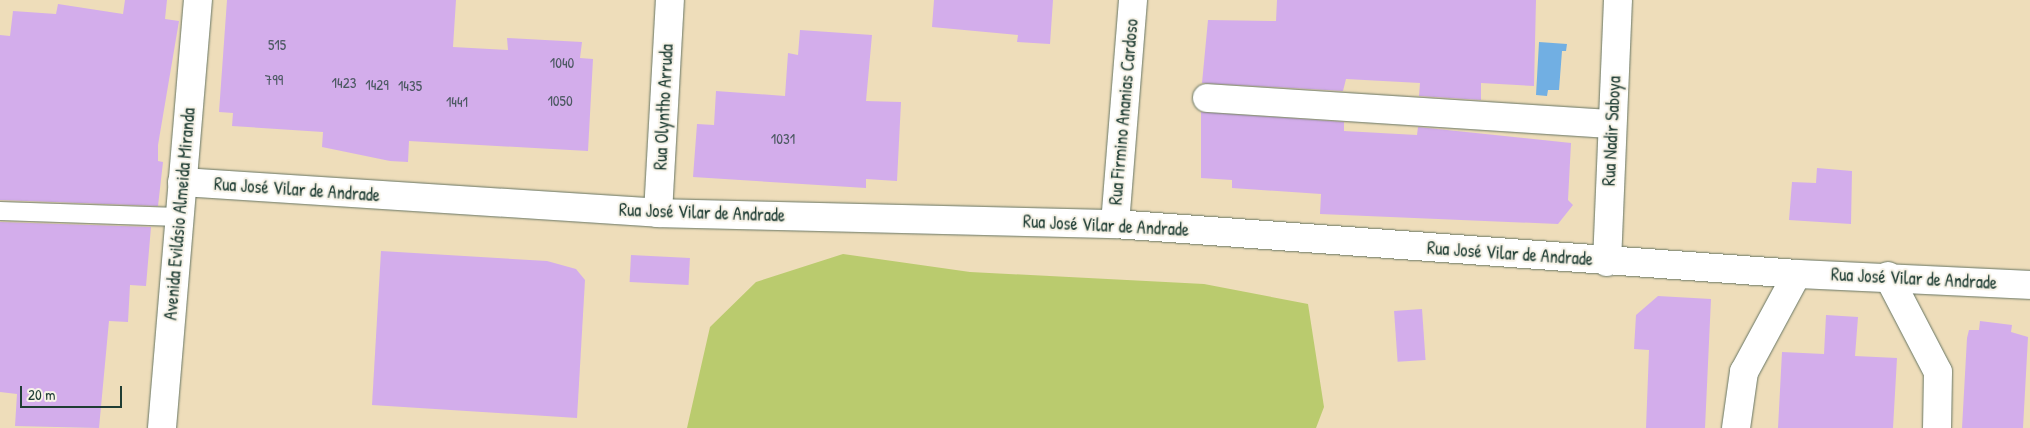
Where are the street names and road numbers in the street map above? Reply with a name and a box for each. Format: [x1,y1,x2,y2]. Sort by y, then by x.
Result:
street label: Rua Firmino Ananias Cardoso [1105,18,1143,206]
street label: Rua Olyntho Arruda [650,43,678,171]
street label: Rua Nadir Saboya [1598,76,1626,186]
street label: Avenida Evilásio Almeida Miranda [160,107,200,321]
street label: Rua José Vilar de Andrade [213,173,381,207]
street label: Rua José Vilar de Andrade [619,199,785,227]
street label: Rua José Vilar de Andrade [1022,211,1190,241]
street label: Rua José Vilar de Andrade [1426,237,1594,271]
street label: Rua José Vilar de Andrade [1830,264,1998,294]

